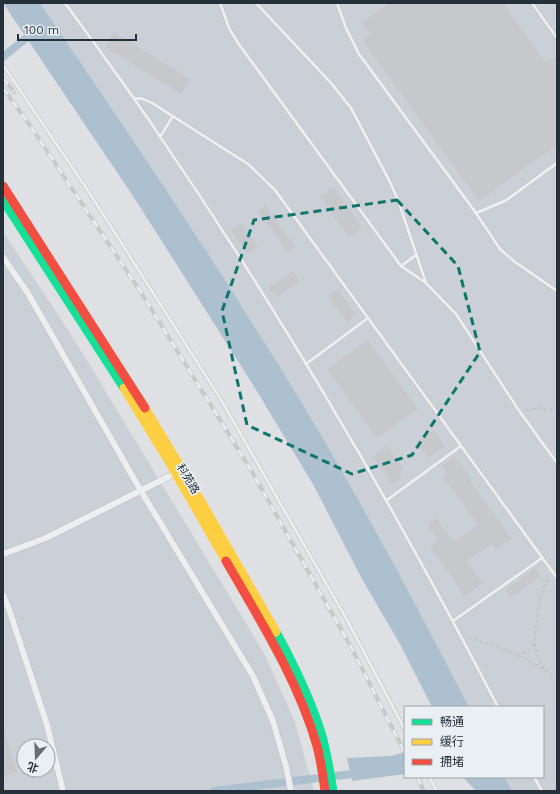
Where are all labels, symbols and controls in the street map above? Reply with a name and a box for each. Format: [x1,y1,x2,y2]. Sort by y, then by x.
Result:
scale bar [18,16,136,42]
text: 100 m [24,23,59,37]
street label: 科苑路 [174,462,202,496]
legend [404,706,544,778]
text: 畅通 [440,715,464,729]
text: 缓行 [440,735,464,749]
north arrow [16,738,56,778]
text: 拥堵 [440,755,464,769]
text: 北 [26,759,40,775]

